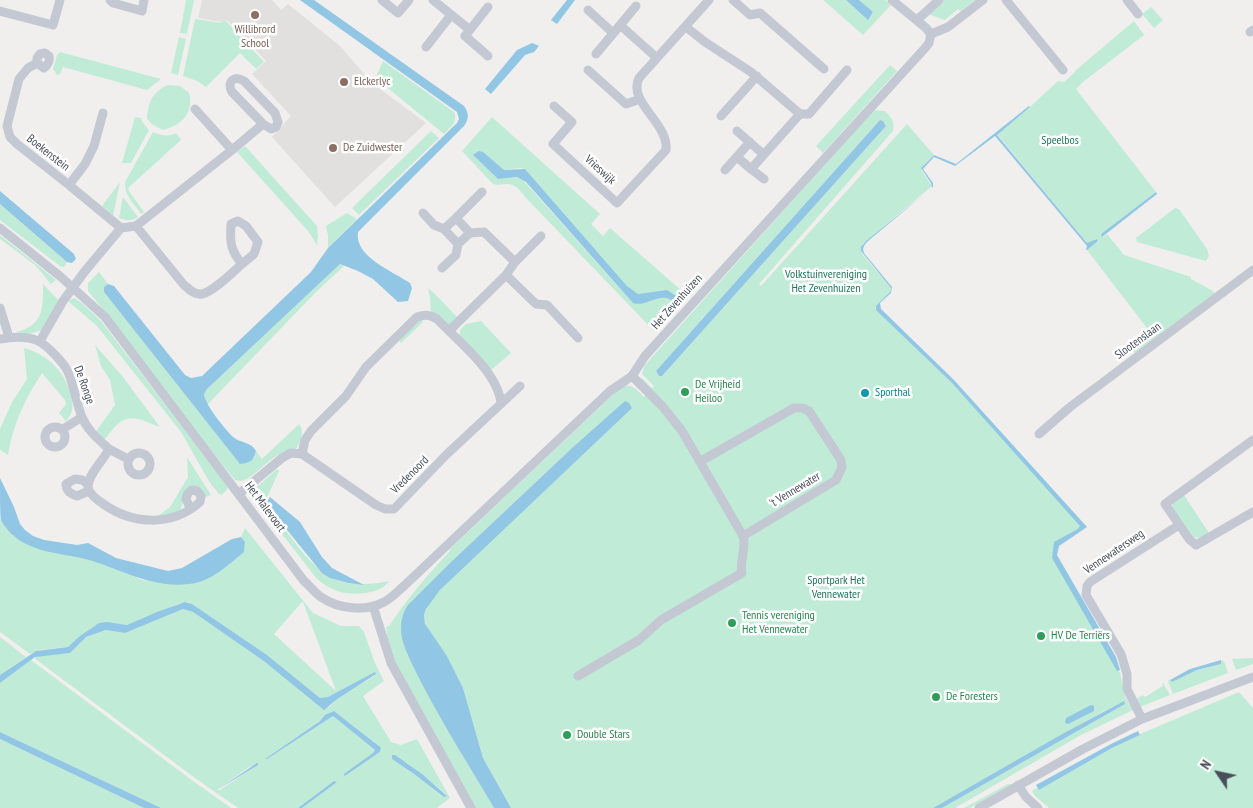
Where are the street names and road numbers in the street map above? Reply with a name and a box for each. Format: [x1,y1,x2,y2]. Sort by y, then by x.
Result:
street label: Boekenstein [24,132,72,174]
street label: Vrieswijk [581,152,619,188]
street label: Het Zevenhuizen [649,271,705,333]
street label: Slootenslaan [1112,319,1164,363]
street label: De Ronge [70,364,98,406]
street label: Vredenoord [388,453,432,497]
street label: 't Vennewater [767,469,823,511]
street label: Het Malevoort [241,479,289,535]
street label: Vennewatersweg [1081,527,1147,577]

